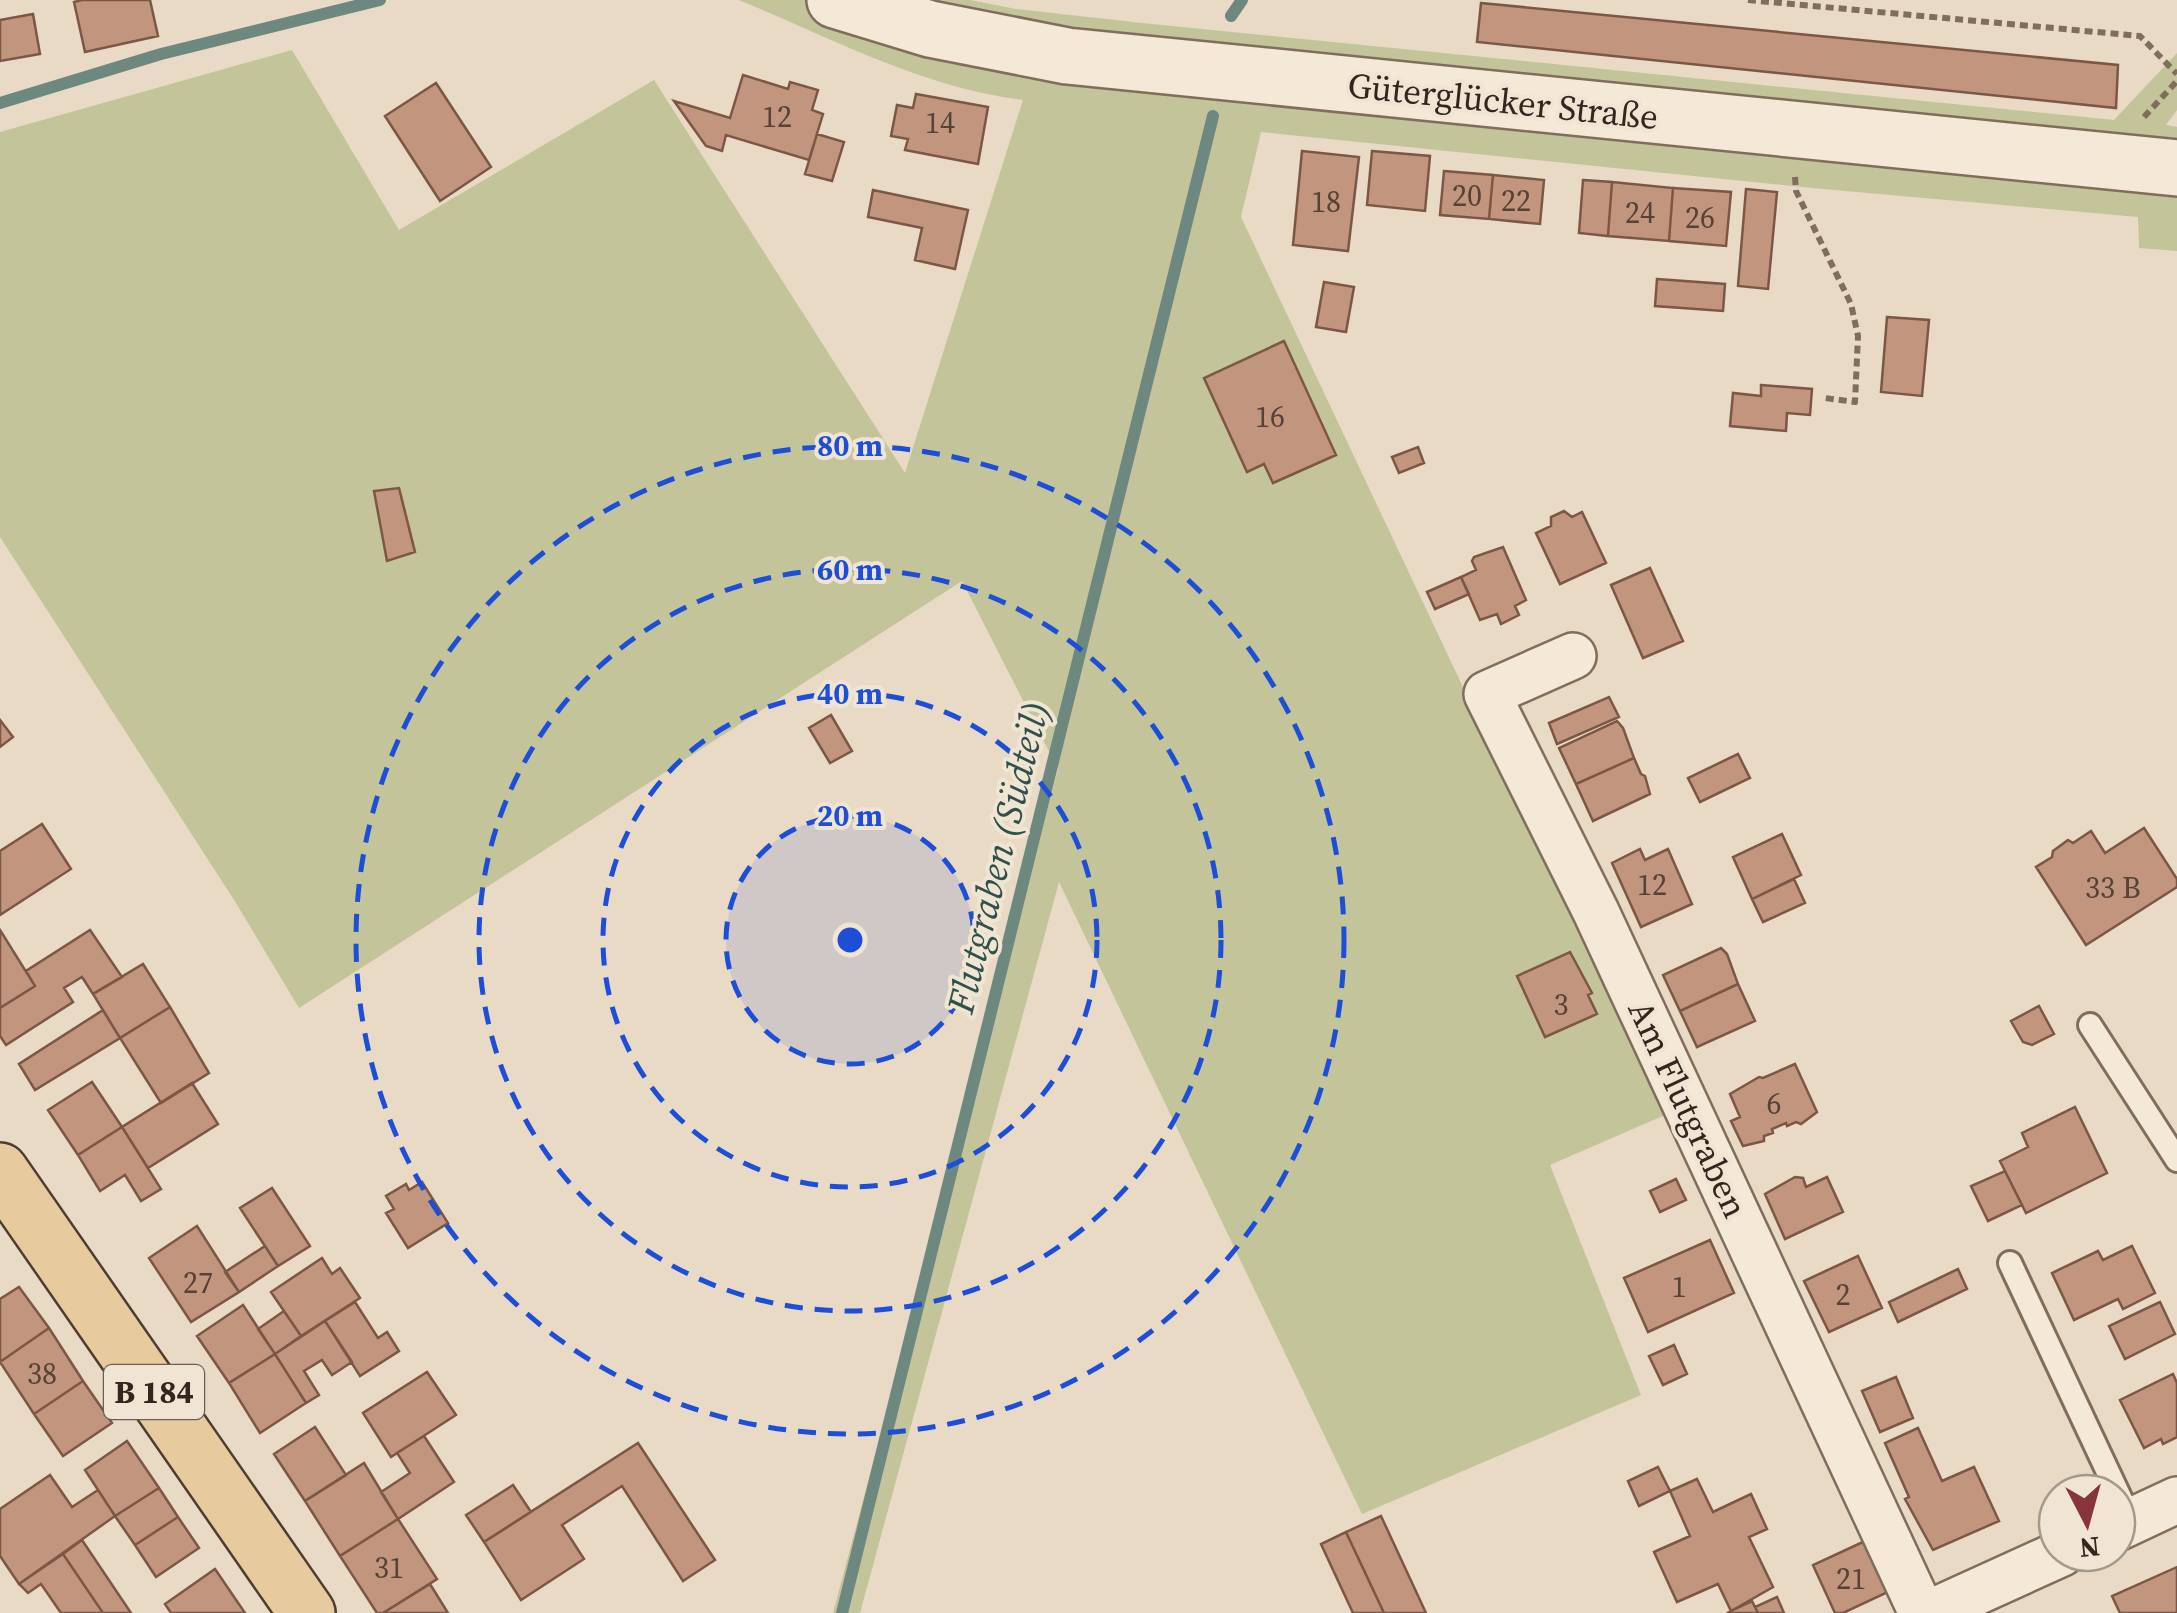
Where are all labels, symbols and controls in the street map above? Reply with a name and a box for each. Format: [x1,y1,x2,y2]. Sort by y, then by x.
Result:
street label: Güterglücker Straße [1346,61,1660,141]
house number: 12 [762,96,792,137]
house number: 14 [925,102,955,143]
house number: 20 [1452,175,1482,216]
house number: 22 [1501,180,1531,221]
house number: 18 [1311,181,1341,222]
house number: 24 [1625,192,1655,233]
house number: 26 [1685,197,1715,238]
house number: 16 [1255,396,1285,437]
text: 80 m [817,425,883,466]
text: 60 m [817,549,883,590]
text: 40 m [817,673,883,714]
water label: Flutgraben (Südteil) [934,695,1062,1020]
text: 20 m [817,795,883,836]
house number: 12 [1637,864,1667,905]
house number: 33 B [2085,867,2141,908]
centre of rings [832,922,868,958]
house number: 3 [1554,984,1569,1025]
street label: Am Flutgraben [1617,993,1759,1225]
house number: 6 [1767,1083,1782,1124]
house number: 27 [183,1262,213,1303]
house number: 1 [1672,1266,1687,1307]
house number: 2 [1836,1274,1851,1315]
house number: 38 [27,1353,57,1394]
road number: B 184 [104,1365,204,1419]
north arrow [2037,1473,2137,1573]
text: N [2077,1528,2102,1568]
house number: 31 [374,1547,404,1588]
house number: 21 [1836,1558,1866,1599]

